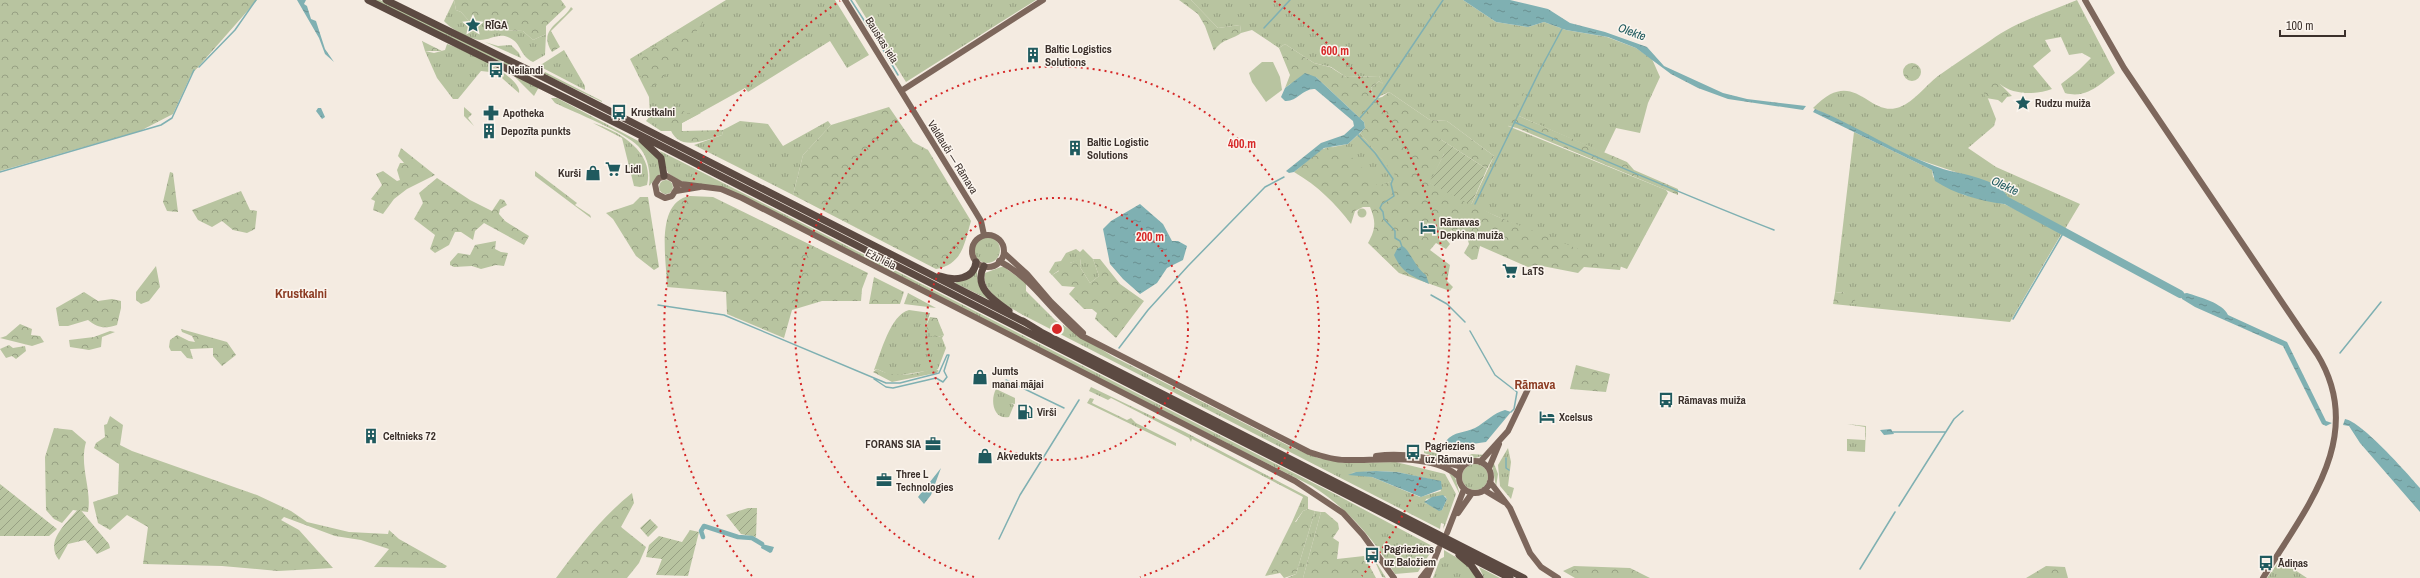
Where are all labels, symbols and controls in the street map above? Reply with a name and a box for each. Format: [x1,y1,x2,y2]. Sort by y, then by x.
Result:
scale bar [2280,12,2345,38]
street label: Bauskas iela [862,14,902,66]
place icon: RĪGA [464,16,482,34]
place label: RĪGA [485,18,508,32]
text: 100 m [2286,18,2313,34]
water label: Olekte [1616,19,1649,45]
place label: Baltic Logistics Solutions [1045,42,1112,69]
text: 600 m [1321,43,1349,59]
building icon: Baltic Logistics Solutions [1024,46,1042,64]
bus stop icon: Neilandi [487,61,505,79]
place label: Neilandi [508,63,543,77]
place icon: Rudzu muiža [2014,94,2032,112]
place label: Rudzu muiža [2035,96,2091,110]
bus stop icon: Krustkalni [610,103,628,121]
pharmacy icon: Apotheka [482,104,500,122]
place label: Krustkalni [631,105,675,119]
place label: Apotheka [503,106,544,120]
street label: Valdlauči — Rāmava [925,118,981,196]
building icon: Depozīta punkts [480,122,498,140]
place label: Depozīta punkts [501,124,571,138]
place label: Baltic Logistic Solutions [1087,135,1149,162]
text: 400 m [1228,136,1256,152]
building icon: Baltic Logistic Solutions [1066,139,1084,157]
supermarket icon: Lidl [604,160,622,178]
place label: Lidl [625,162,641,176]
shop icon: Kurši [584,164,602,182]
place label: Kurši [558,166,581,180]
water label: Olekte [1989,173,2022,199]
place label: Rāmavas Depkina muiža [1440,215,1503,242]
hotel icon: Rāmavas Depkina muiža [1419,219,1437,237]
text: 200 m [1136,229,1164,245]
street label: Ežu iela [863,245,899,273]
supermarket icon: LaTS [1501,262,1519,280]
place label: LaTS [1522,264,1544,278]
district label: Krustkalni [275,285,327,302]
centre of rings [1050,322,1064,336]
place label: Jumts manai mājai [992,364,1044,391]
shop icon: Jumts manai mājai [971,368,989,386]
district label: Rāmava [1515,376,1556,393]
bus stop icon: Rāmavas muiža [1657,391,1675,409]
place label: Rāmavas muiža [1678,393,1746,407]
fuel station icon: Virši [1016,403,1034,421]
place label: Virši [1037,405,1056,419]
hotel icon: Xcelsus [1538,408,1556,426]
place label: Xcelsus [1559,410,1593,424]
building icon: Celtnieks 72 [362,427,380,445]
place label: Celtnieks 72 [383,429,436,443]
office icon: FORANS SIA [924,435,942,453]
place label: FORANS SIA [865,437,921,451]
place label: Pagrieziens uz Rāmavu [1425,439,1475,466]
bus stop icon: Pagrieziens uz Rāmavu [1404,443,1422,461]
shop icon: Akvedukts [976,447,994,465]
place label: Akvedukts [997,449,1043,463]
place label: Three L Technologies [896,467,954,494]
office icon: Three L Technologies [875,471,893,489]
place label: Pagrieziens uz Baložiem [1384,542,1436,569]
bus stop icon: Pagrieziens uz Baložiem [1363,546,1381,564]
bus stop icon: Ādiņas [2257,554,2275,572]
place label: Ādiņas [2278,556,2308,570]

